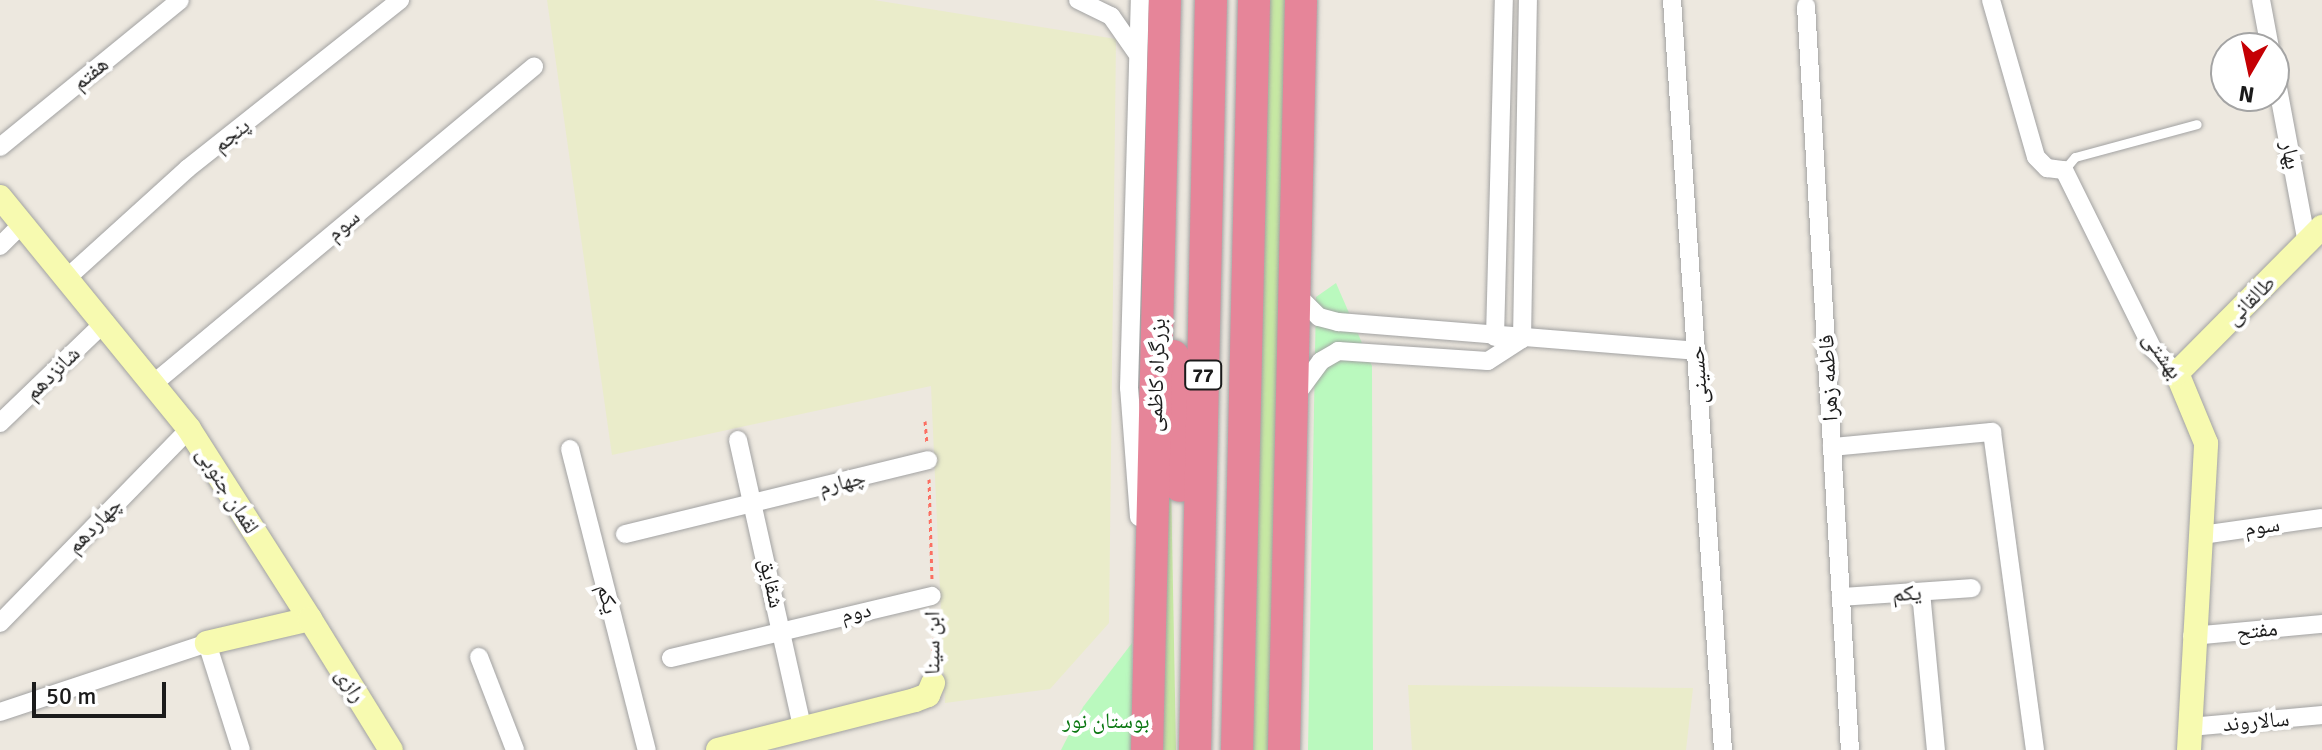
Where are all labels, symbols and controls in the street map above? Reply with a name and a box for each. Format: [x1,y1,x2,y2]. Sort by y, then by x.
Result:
north arrow [2210,32,2290,112]
street label: هفتم [66,50,114,96]
text: N [2237,80,2256,109]
street label: پنجم [207,112,255,158]
street label: بهار [2275,138,2307,172]
street label: سوم [321,203,365,247]
street label: طالقانی [2219,269,2281,331]
street label: بزرگراه کاظمی [1141,318,1171,432]
street label: بهشتی [2137,326,2189,384]
street label: فاطمه زهرا [1813,334,1843,422]
street label: شانزدهم [19,340,85,406]
street label: حسینی [1683,345,1713,405]
road number: 77 [1183,359,1223,391]
street label: لقمان جنوبی [191,442,265,538]
street label: چهارم [816,463,868,501]
street label: چهاردهم [61,491,127,559]
street label: سوم [2243,510,2281,542]
street label: شقایق [754,556,790,610]
street label: یکم [1892,579,1922,607]
street label: یکم [592,582,624,616]
street label: دوم [839,596,873,628]
street label: ابن سینا [919,611,945,675]
street label: مفتح [2235,615,2279,645]
street label: رازی [330,663,372,707]
scale bar [36,666,170,716]
text: 50 m [46,681,96,711]
street label: سالاروند [2222,705,2290,737]
park label: بوستان نور [1063,708,1149,734]

